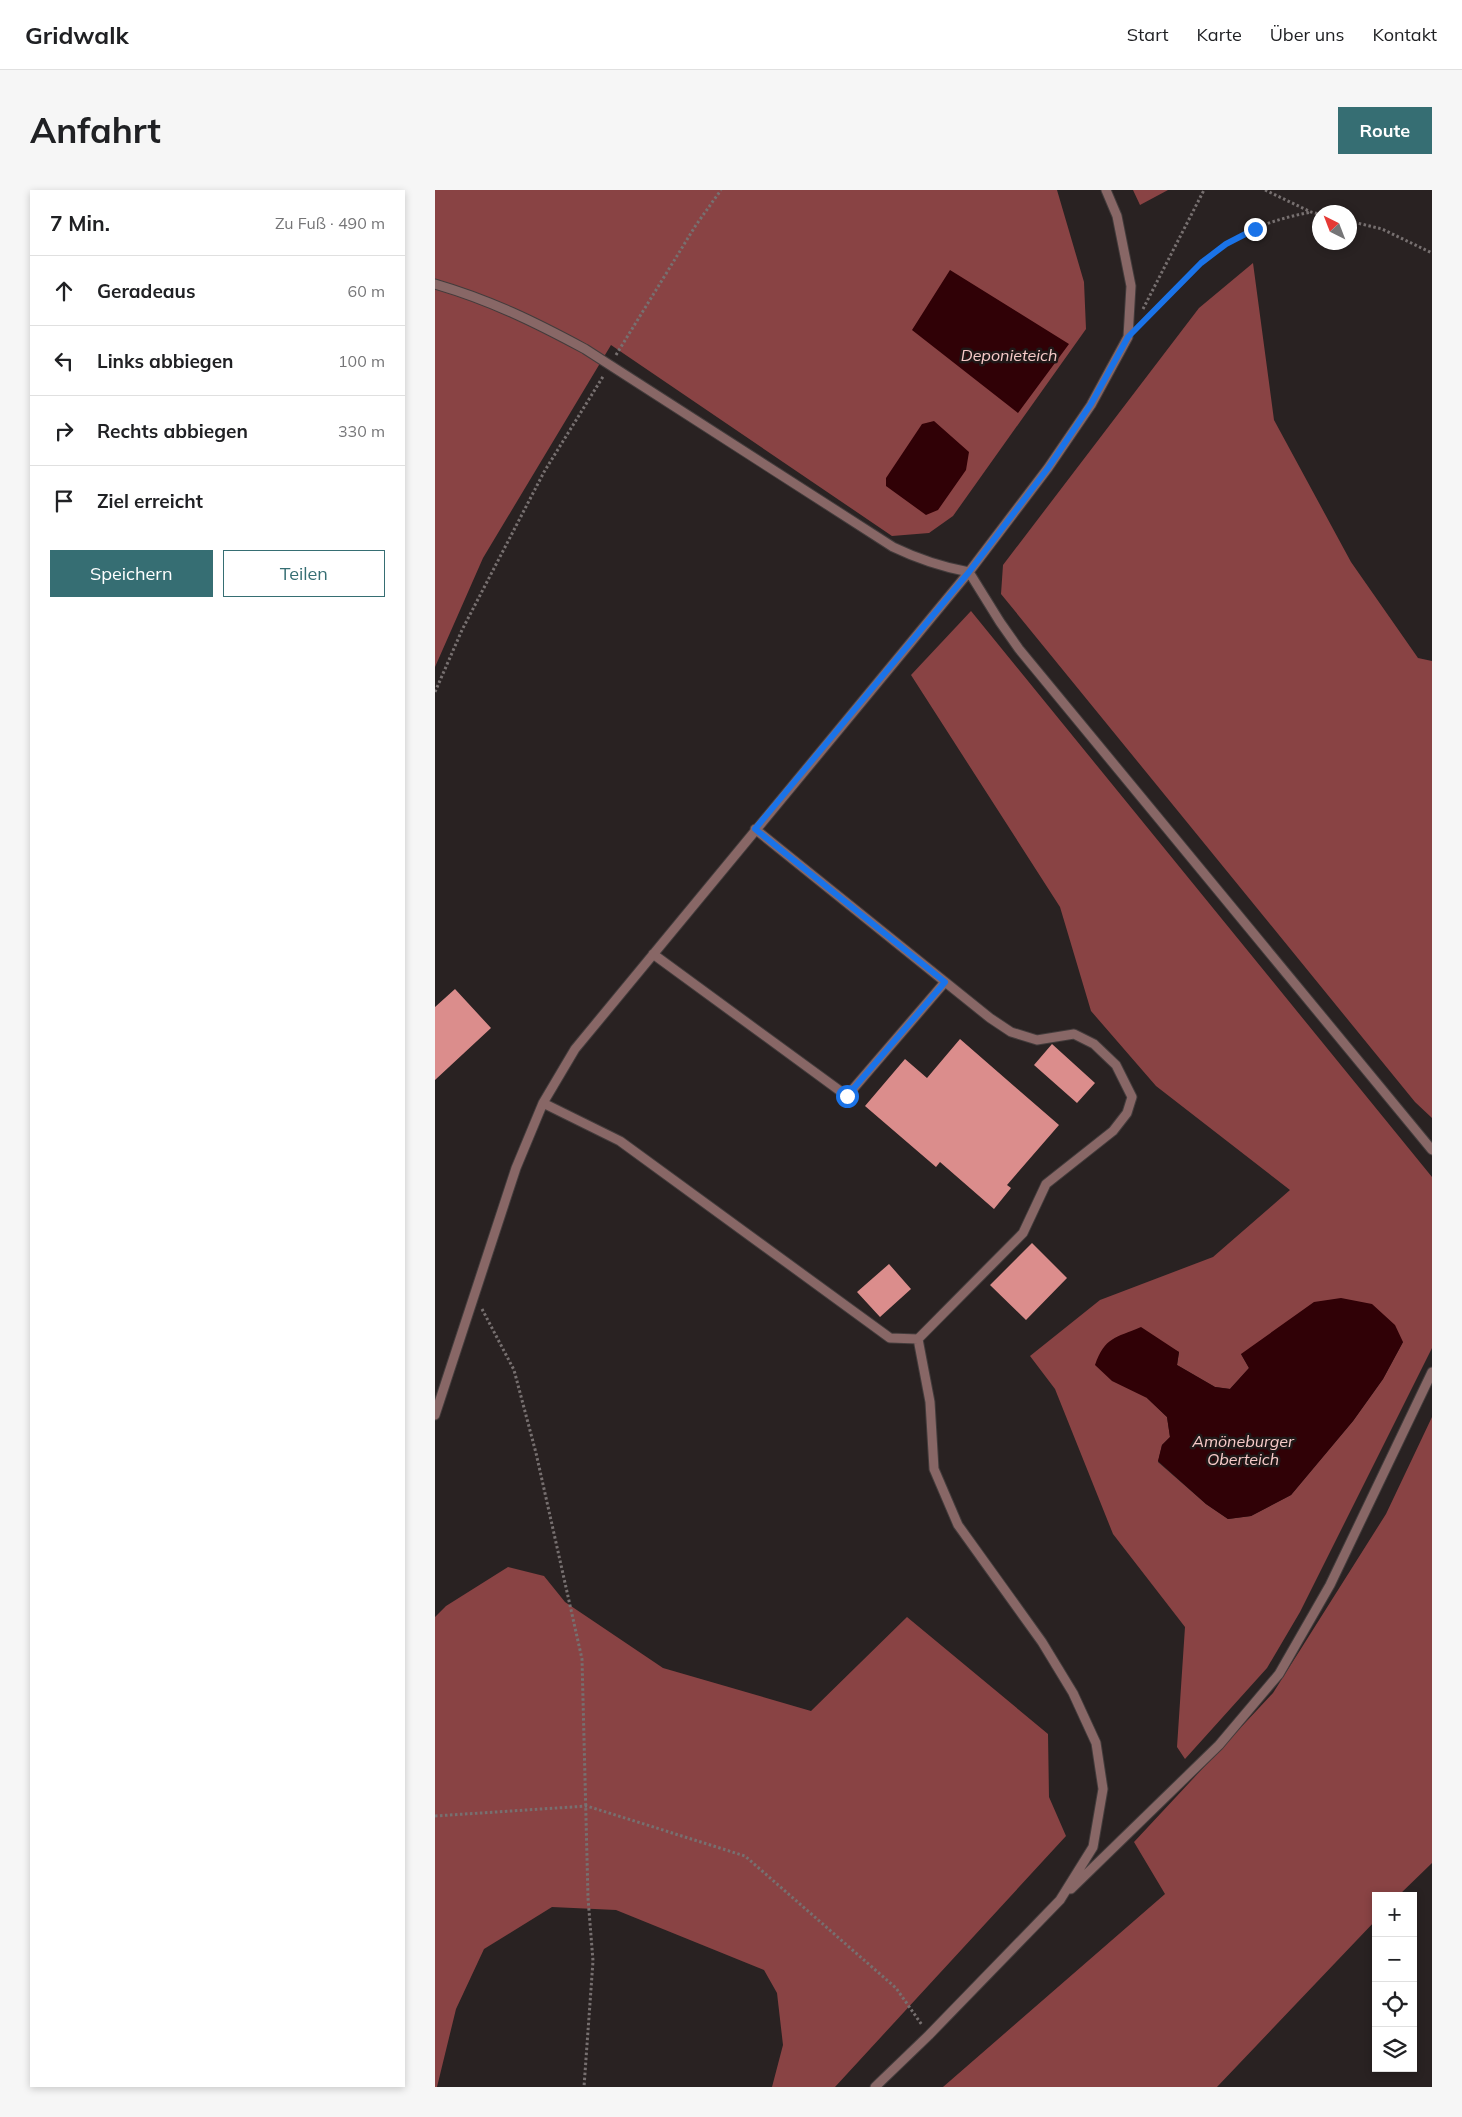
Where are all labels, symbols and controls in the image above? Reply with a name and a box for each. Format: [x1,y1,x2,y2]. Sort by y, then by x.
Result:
text: Gridwalk [25,20,129,50]
text: Start [1127,23,1168,46]
text: Karte [1196,23,1242,46]
text: Über uns [1270,23,1345,46]
text: Kontakt [1373,23,1437,46]
button: Route [1338,107,1432,154]
text: Anfahrt [30,108,161,152]
north arrow [1312,205,1357,250]
text: 7 Min. [50,210,110,236]
text: Zu Fuß · 490 m [275,213,385,233]
route end [1244,218,1267,241]
icon: ahead [50,277,78,305]
text: Geradeaus [97,279,195,303]
text: 60 m [348,281,385,301]
water label: Deponieteich [961,345,1057,365]
icon: left [50,347,78,375]
text: Links abbiegen [97,349,234,373]
text: 100 m [338,351,385,371]
icon: right [50,417,78,445]
text: Rechts abbiegen [97,419,248,443]
text: 330 m [338,421,385,441]
icon: arrive [50,487,78,515]
text: Ziel erreicht [97,489,203,513]
button: Speichern [50,550,213,597]
button: Teilen [223,550,385,597]
route start [836,1085,859,1108]
water label: Amöneburger Oberteich [1191,1431,1295,1469]
map controls [1372,1892,1417,2072]
button: + [1372,1892,1417,1937]
button: − [1372,1937,1417,1982]
button: locate [1372,1982,1417,2027]
button: layers [1372,2027,1417,2072]

